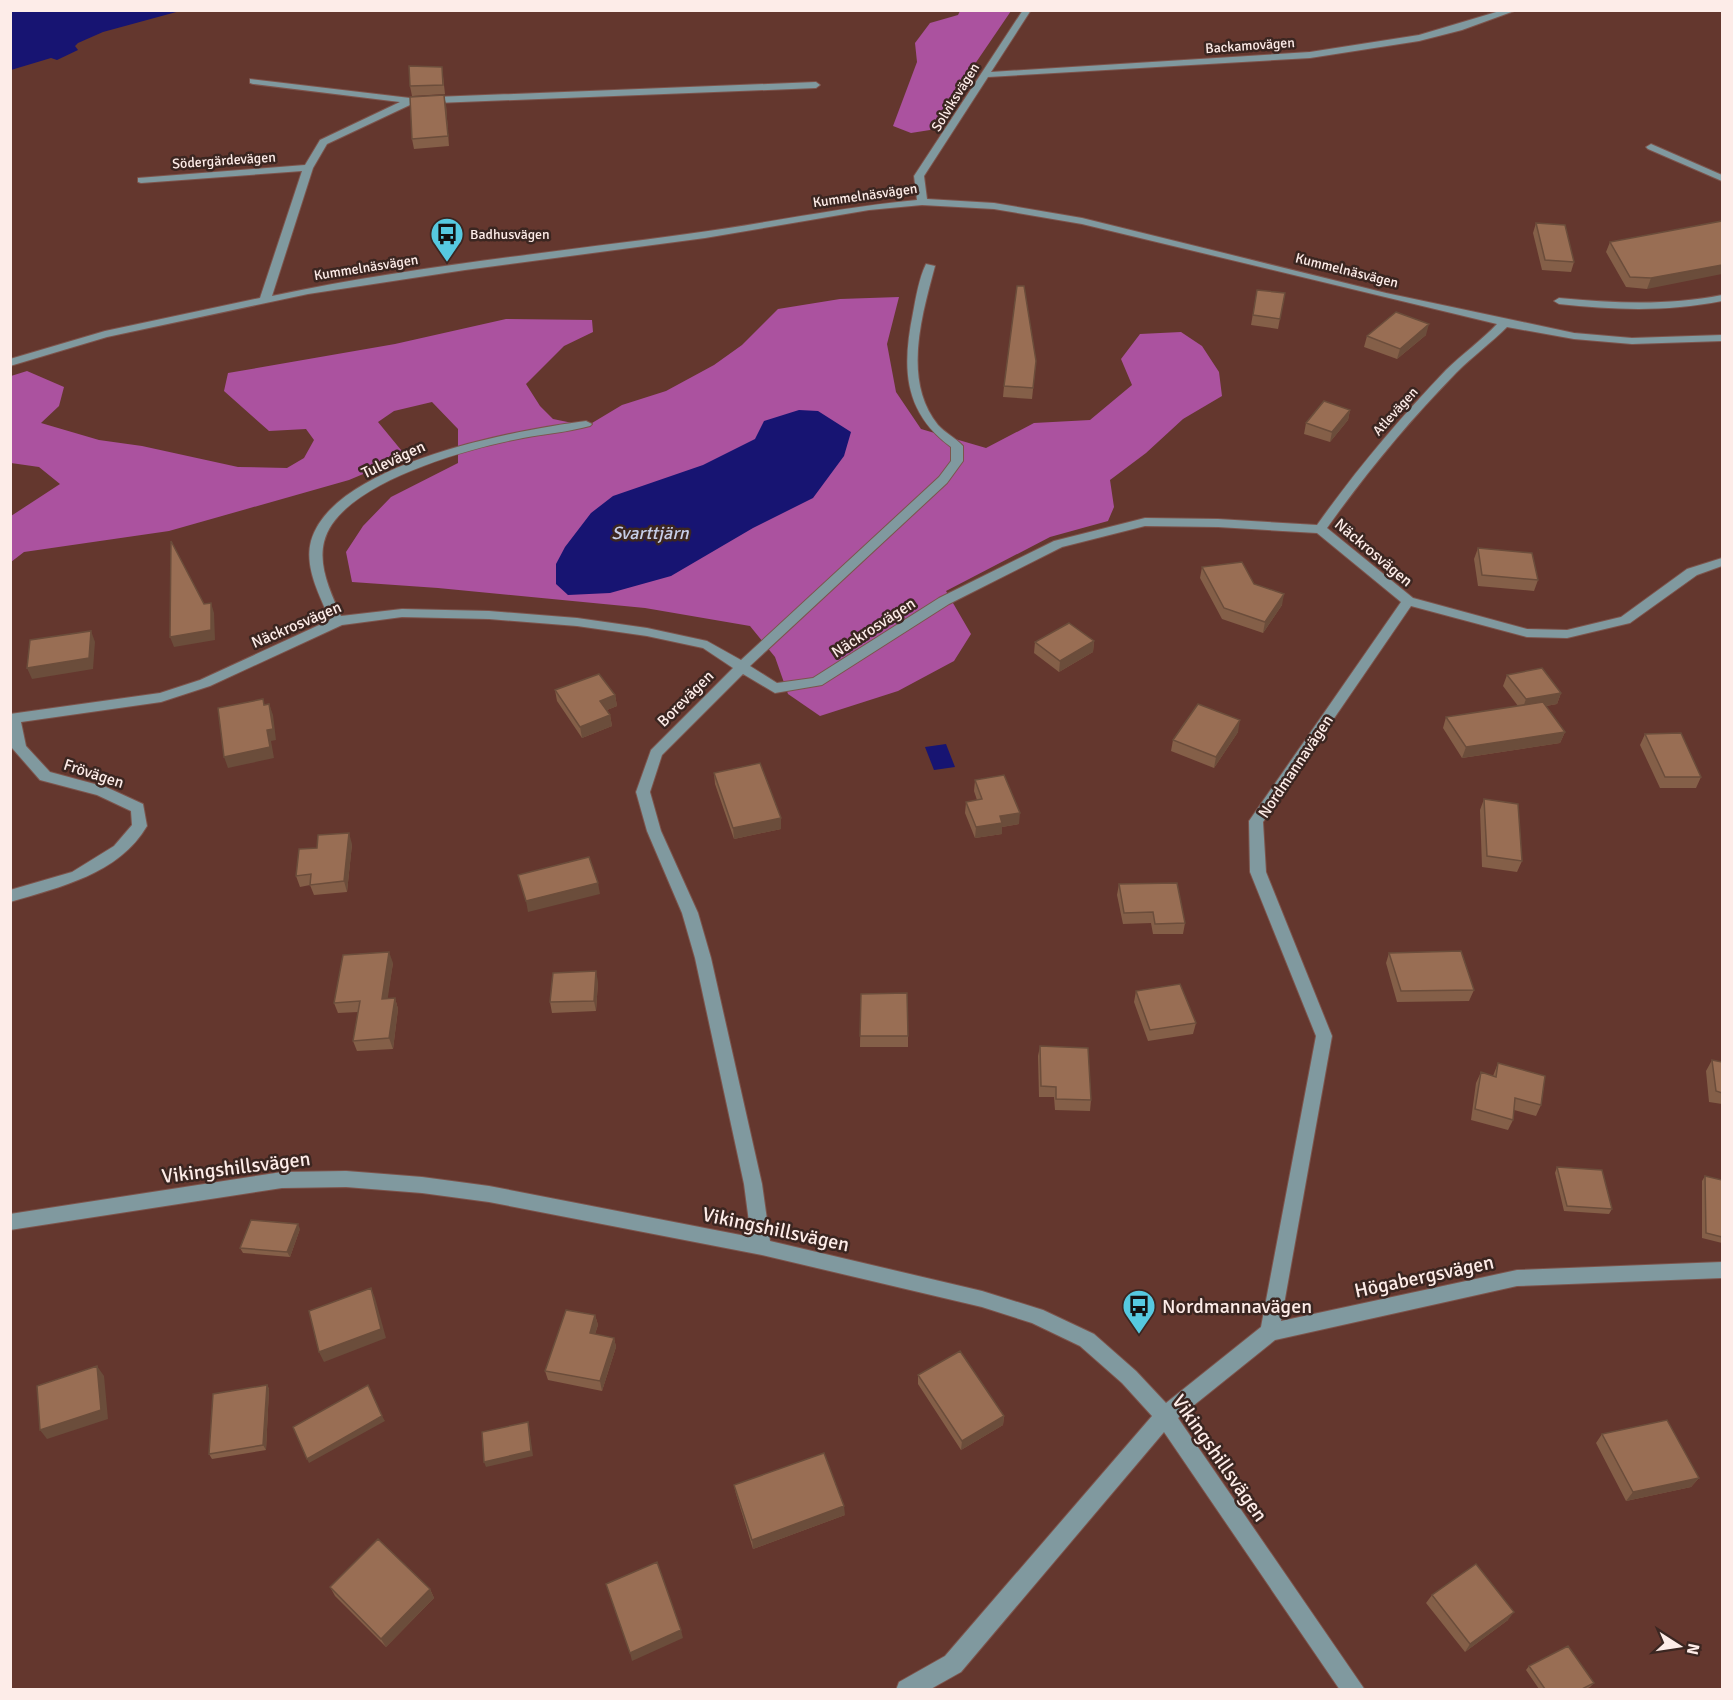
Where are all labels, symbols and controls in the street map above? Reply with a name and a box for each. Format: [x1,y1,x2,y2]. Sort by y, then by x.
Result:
street label: Backamovägen [1205,34,1296,57]
street label: Solviksvägen [928,60,983,135]
street label: Södergärdevägen [172,148,276,173]
street label: Kummelnäsvägen [812,180,918,211]
bus stop icon: Badhusvägen [429,216,465,263]
place label: Badhusvägen [470,226,550,243]
street label: Kummelnäsvägen [1294,249,1400,291]
street label: Kummelnäsvägen [313,251,419,284]
street label: Atlevägen [1369,384,1422,439]
street label: Tulevägen [358,436,429,483]
street label: Näckrosvägen [1330,514,1417,591]
water label: Svarttjärn [611,522,690,544]
street label: Näckrosvägen [828,593,919,662]
street label: Näckrosvägen [248,597,344,653]
street label: Borevägen [653,666,718,731]
street label: Nordmannavägen [1254,711,1338,822]
street label: Frövägen [61,755,126,793]
street label: Vikingshillsvägen [160,1146,312,1189]
street label: Vikingshillsvägen [700,1202,852,1257]
street label: Högabergsvägen [1352,1249,1496,1304]
bus stop icon: Nordmannavägen [1121,1288,1157,1335]
place label: Nordmannavägen [1162,1294,1312,1319]
street label: Vikingshillsvägen [1166,1390,1273,1527]
north arrow [1649,1616,1709,1676]
text: N [1682,1641,1704,1656]

